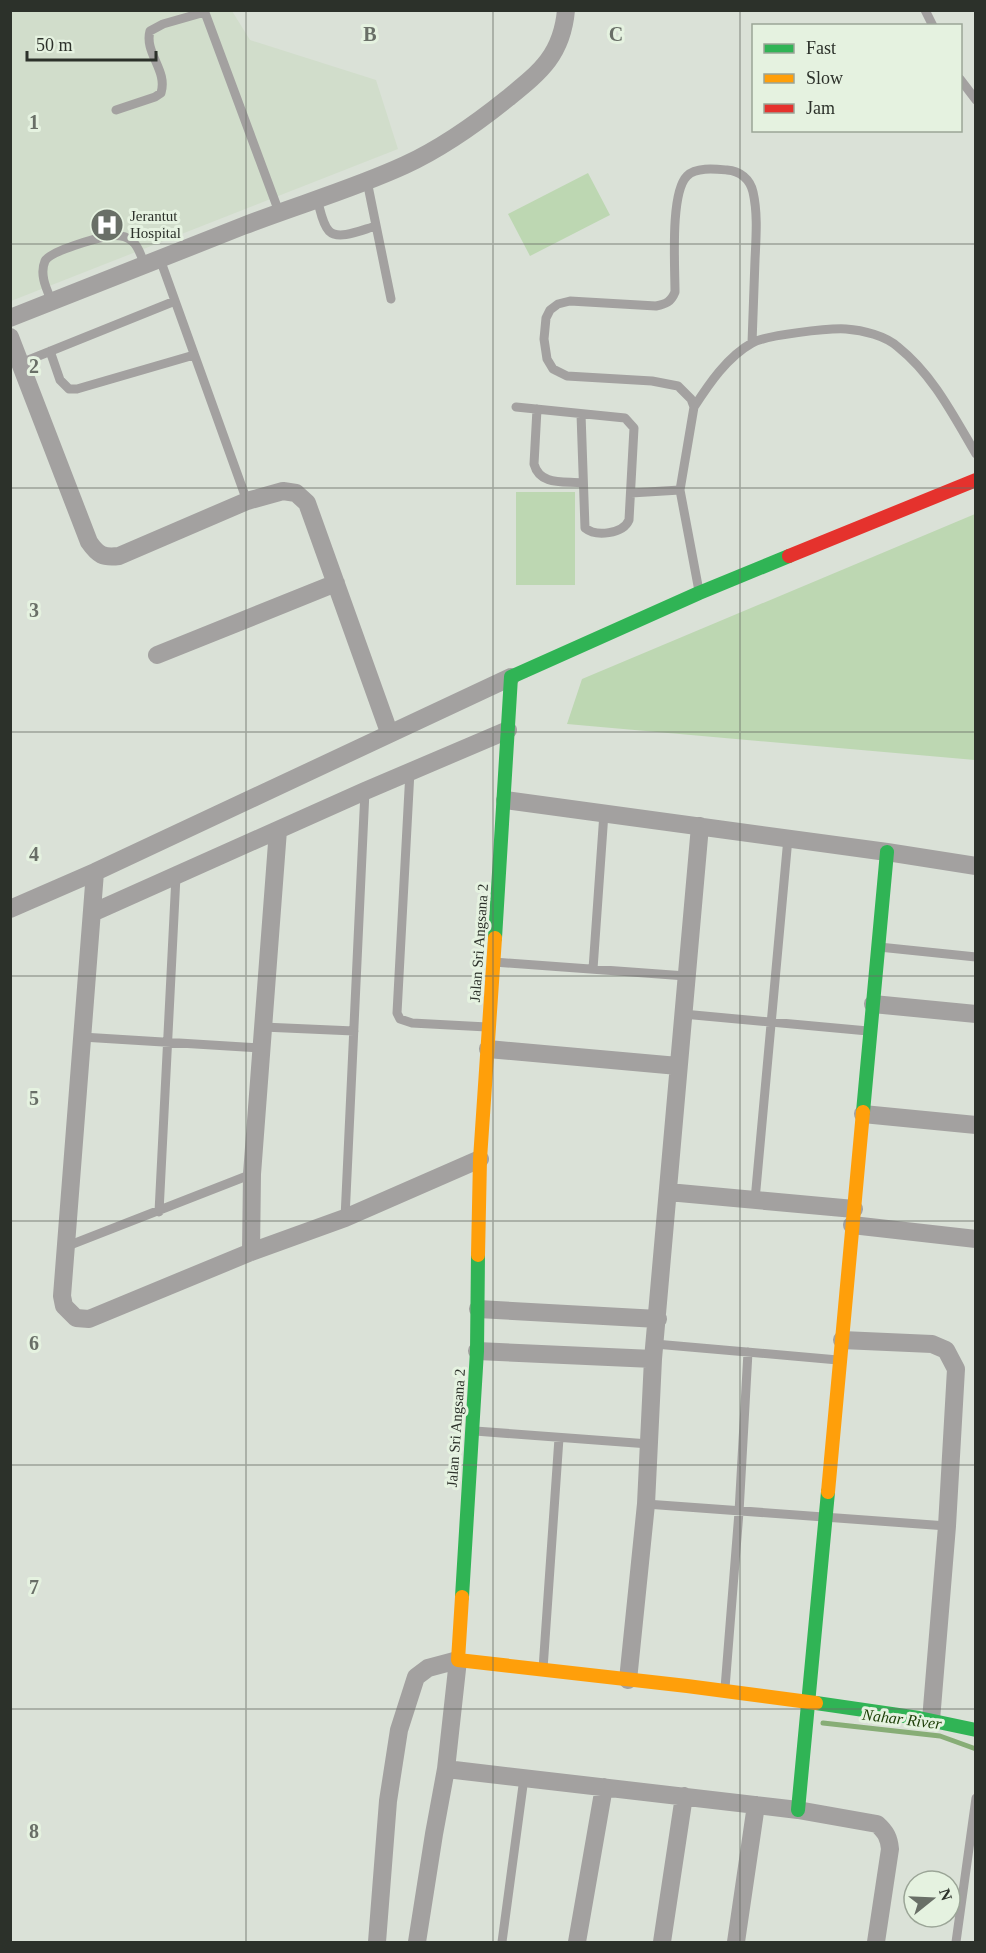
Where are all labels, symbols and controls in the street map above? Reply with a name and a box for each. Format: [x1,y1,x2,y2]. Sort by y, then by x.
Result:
text: B [363,23,377,45]
text: C [609,23,623,45]
scale bar [27,24,156,62]
legend [752,24,962,132]
text: 50 m [36,35,73,55]
text: Fast [806,38,836,58]
text: Slow [806,68,843,88]
text: Jam [806,98,835,118]
text: 1 [29,111,39,133]
hospital icon: Jerantut Hospital [89,207,125,243]
place label: Jerantut Hospital [130,208,181,241]
text: 2 [29,355,39,377]
text: 3 [29,599,39,621]
text: 4 [29,843,39,865]
street label: Jalan Sri Angsana 2 [467,883,491,1003]
text: 5 [29,1087,39,1109]
text: 6 [29,1332,39,1354]
street label: Jalan Sri Angsana 2 [444,1368,468,1488]
text: 7 [29,1576,39,1598]
water label: Nahar River [860,1706,943,1732]
text: 8 [29,1820,39,1842]
north arrow [902,1869,962,1929]
text: N [936,1886,956,1903]

